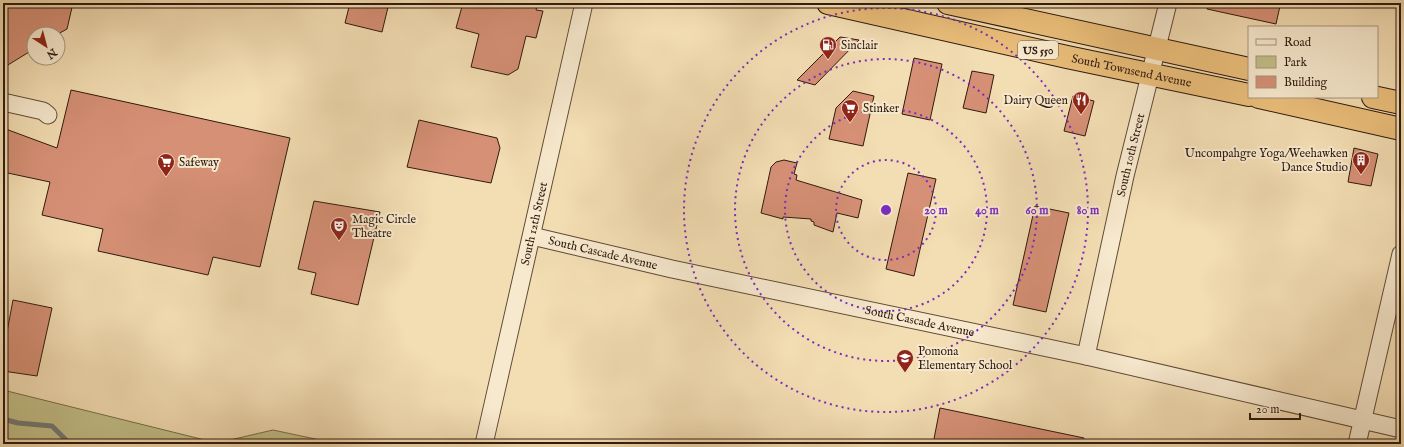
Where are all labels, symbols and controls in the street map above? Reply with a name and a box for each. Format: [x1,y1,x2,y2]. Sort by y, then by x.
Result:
north arrow [26,26,66,66]
legend [1248,26,1378,98]
fuel station icon: Sinclair [818,35,838,60]
text: Road [1284,35,1312,50]
place label: Sinclair [841,38,879,53]
road number: US 550 [1018,41,1058,59]
text: N [43,44,60,62]
street label: South Townsend Avenue [1070,51,1193,91]
text: Park [1284,55,1307,70]
text: Building [1284,75,1328,90]
restaurant icon: Dairy Queen [1071,90,1091,115]
place label: Dairy Queen [1004,93,1069,108]
supermarket icon: Stinker [840,98,860,123]
place label: Stinker [863,101,900,116]
street label: South 10th Street [1114,112,1148,198]
place label: Uncompahgre Yoga/Weehawken Dance Studio [1185,146,1349,175]
building icon: Uncompahgre Yoga/Weehawken Dance Studio [1351,150,1371,175]
supermarket icon: Safeway [156,152,176,177]
place label: Safeway [179,155,219,170]
street label: South 12th Street [518,181,551,267]
centre of rings [879,203,893,217]
text: 20 m [924,203,948,218]
text: 40 m [975,203,1000,218]
text: 60 m [1026,203,1049,218]
text: 80 m [1077,203,1100,218]
place label: Magic Circle Theatre [352,212,416,241]
theatre icon: Magic Circle Theatre [329,216,349,241]
street label: South Cascade Avenue [547,233,659,273]
street label: South Cascade Avenue [864,303,976,340]
place label: Pomona Elementary School [918,344,1013,373]
school or university icon: Pomona Elementary School [895,348,915,373]
scale bar [1250,395,1300,421]
text: 20 m [1256,402,1279,417]

